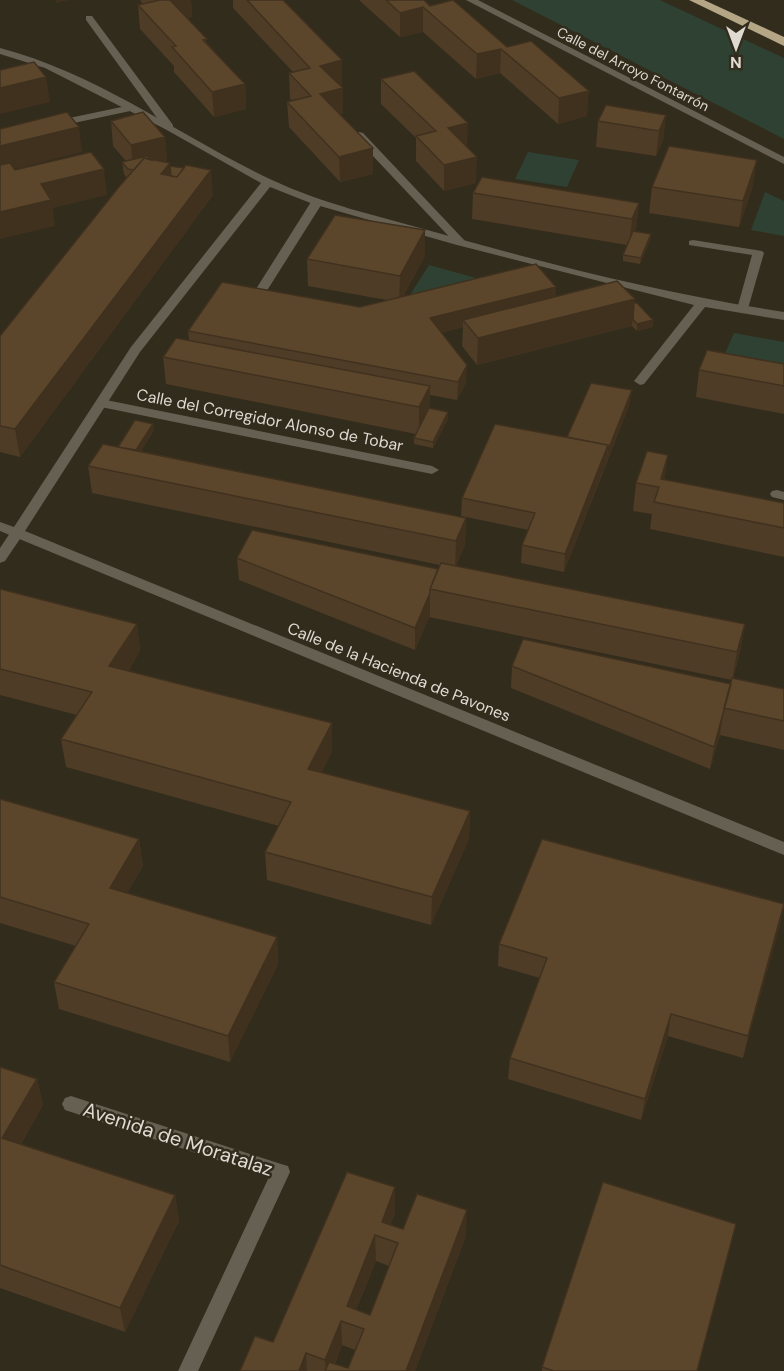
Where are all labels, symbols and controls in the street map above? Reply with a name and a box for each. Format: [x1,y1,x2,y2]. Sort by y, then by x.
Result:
north arrow [706,18,766,78]
street label: Calle del Arroyo Fontarrón [554,23,712,115]
text: N [730,52,742,73]
street label: Calle del Corregidor Alonso de Tobar [135,384,405,456]
street label: Calle de la Hacienda de Pavones [284,618,514,726]
street label: Avenida de Moratalaz [80,1096,276,1182]

